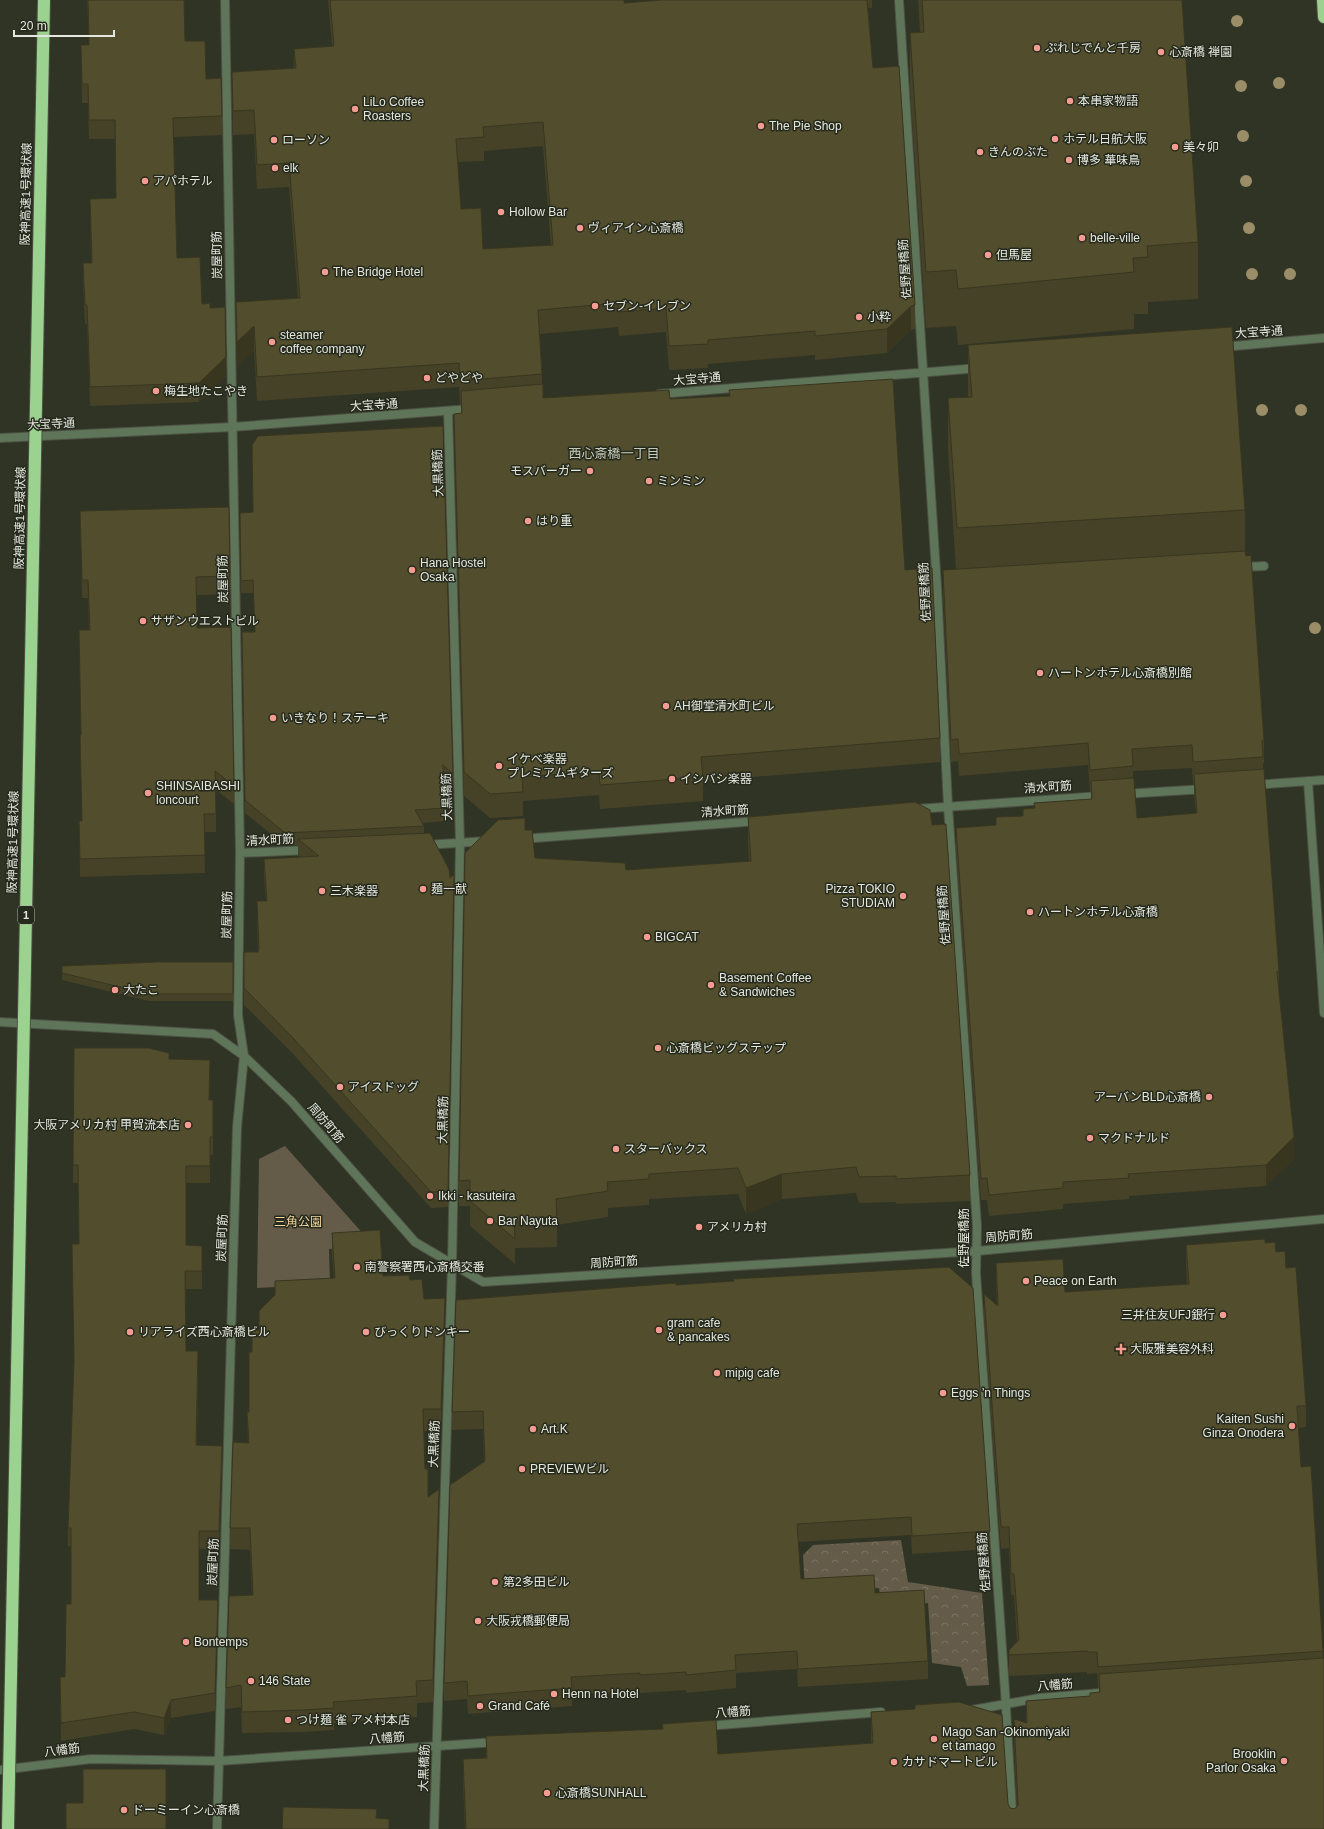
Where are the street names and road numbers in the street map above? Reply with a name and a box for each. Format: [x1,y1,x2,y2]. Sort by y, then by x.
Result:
street label: 阪神高速1号環状線 [18,143,34,245]
street label: 炭屋町筋 [210,231,224,279]
street label: 佐野屋橋筋 [896,239,914,299]
street label: 大宝寺通 [1235,323,1283,341]
street label: 大宝寺通 [672,370,722,388]
street label: 大宝寺通 [350,396,398,414]
street label: 大宝寺通 [27,416,75,432]
street label: 大黒橋筋 [430,449,446,497]
street label: 阪神高速1号環状線 [12,467,28,569]
street label: 炭屋町筋 [216,555,230,603]
street label: 佐野屋橋筋 [916,562,934,622]
street label: 大黒橋筋 [439,773,455,821]
street label: 清水町筋 [1024,778,1072,796]
street label: 阪神高速1号環状線 [5,791,21,893]
street label: 清水町筋 [701,802,749,820]
street label: 清水町筋 [246,832,294,848]
street label: 佐野屋橋筋 [935,885,953,945]
street label: 炭屋町筋 [220,891,234,939]
road number: 1 [18,906,34,924]
street label: 大黒橋筋 [436,1096,450,1144]
street label: 周防町筋 [305,1100,347,1146]
street label: 佐野屋橋筋 [957,1208,971,1268]
street label: 炭屋町筋 [214,1214,230,1262]
street label: 周防町筋 [984,1227,1034,1245]
street label: 周防町筋 [590,1253,638,1271]
street label: 大黒橋筋 [426,1420,442,1468]
street label: 佐野屋橋筋 [975,1532,993,1592]
street label: 炭屋町筋 [205,1538,221,1586]
street label: 八幡筋 [1036,1676,1074,1694]
street label: 八幡筋 [715,1704,751,1720]
street label: 八幡筋 [369,1730,405,1746]
street label: 八幡筋 [43,1741,81,1759]
street label: 大黒橋筋 [416,1744,432,1792]

